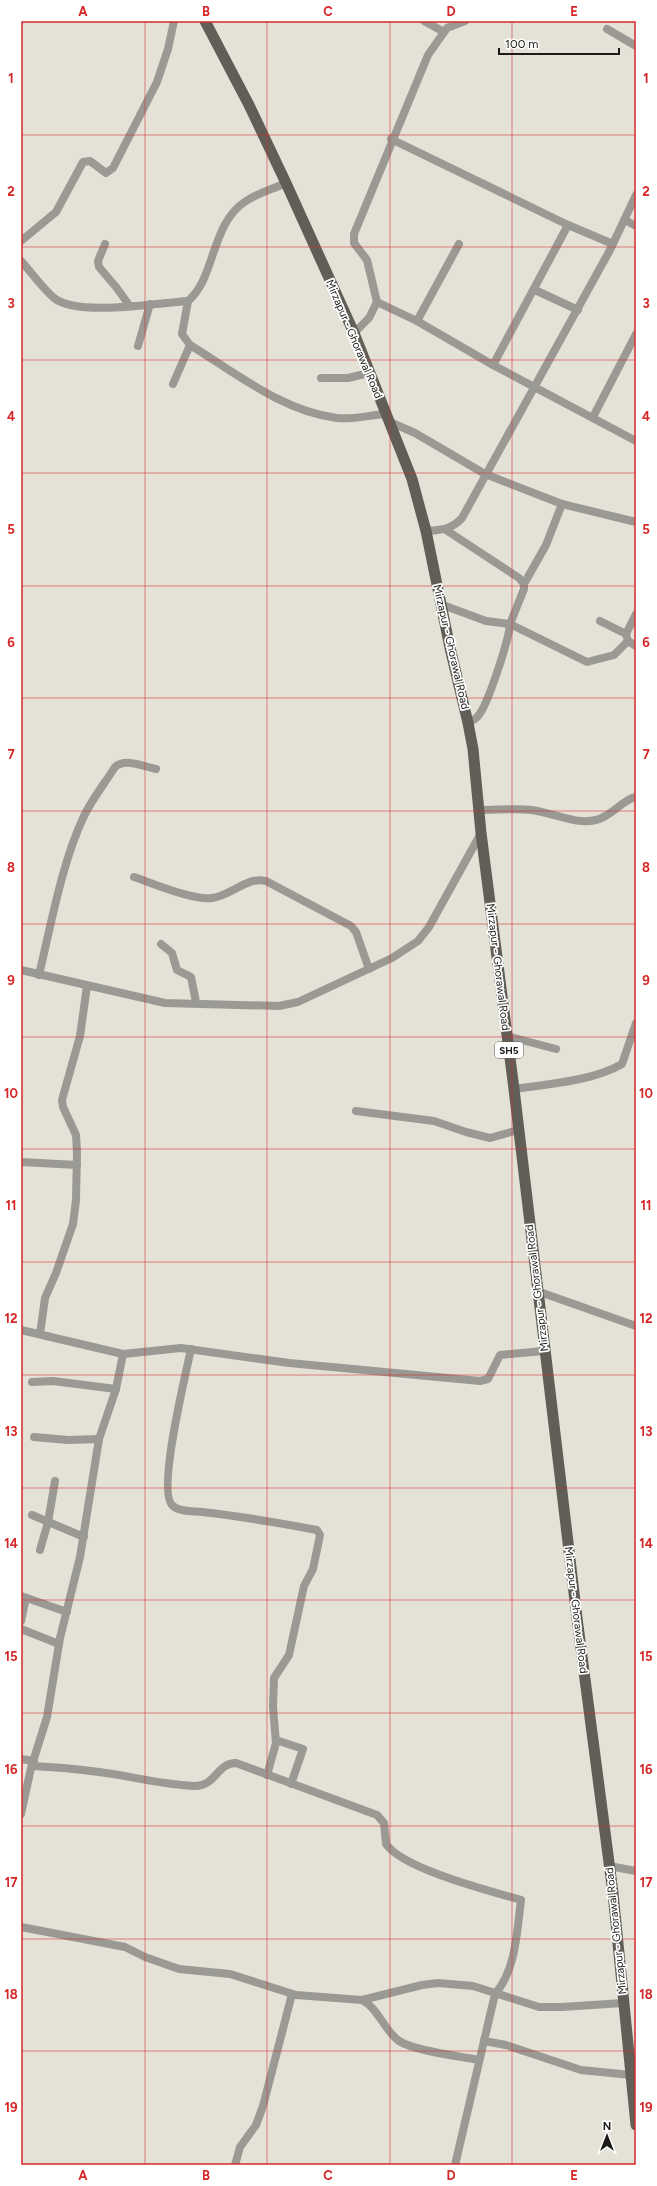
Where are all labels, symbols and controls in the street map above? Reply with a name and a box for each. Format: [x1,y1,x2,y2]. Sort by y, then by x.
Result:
text: A [78,4,88,19]
text: B [202,4,210,19]
text: C [323,4,333,19]
text: D [446,4,456,19]
text: E [570,4,578,19]
scale bar [499,30,619,56]
text: 100 m [505,37,539,51]
text: 1 [8,71,14,86]
text: 1 [643,71,649,86]
text: 2 [7,184,15,199]
text: 2 [642,184,650,199]
street label: Mirzapur - Ghorawal Road [323,278,385,400]
text: 3 [7,296,15,311]
text: 3 [642,296,650,311]
text: 4 [7,409,15,424]
text: 4 [642,409,650,424]
text: 5 [7,522,15,537]
text: 5 [642,522,650,537]
street label: Mirzapur - Ghorawal Road [430,583,472,711]
text: 6 [7,635,15,650]
text: 6 [642,635,650,650]
text: 7 [7,747,15,762]
text: 7 [642,747,650,762]
text: 8 [7,860,15,875]
text: 8 [642,860,650,875]
street label: Mirzapur - Ghorawal Road [484,903,512,1031]
text: 9 [7,973,15,988]
text: 9 [642,973,650,988]
road number: SH5 [495,1042,523,1058]
text: 10 [4,1086,18,1101]
text: 10 [639,1086,653,1101]
text: 11 [6,1198,16,1213]
text: 11 [641,1198,651,1213]
street label: Mirzapur - Ghorawal Road [523,1224,551,1352]
text: 12 [4,1311,18,1326]
text: 12 [639,1311,653,1326]
text: 13 [5,1424,17,1439]
text: 13 [640,1424,652,1439]
text: 14 [4,1536,18,1551]
text: 14 [639,1536,653,1551]
street label: Mirzapur - Ghorawal Road [562,1546,590,1674]
text: 15 [4,1649,18,1664]
text: 15 [639,1649,653,1664]
text: 16 [4,1762,18,1777]
text: 16 [639,1762,653,1777]
street label: Mirzapur - Ghorawal Road [603,1867,629,1995]
text: 17 [5,1875,17,1890]
text: 17 [640,1875,652,1890]
text: 18 [4,1987,18,2002]
text: 18 [639,1987,653,2002]
text: 19 [4,2100,18,2115]
text: 19 [639,2100,653,2115]
north arrow [587,2116,627,2156]
text: N [603,2120,611,2133]
text: A [78,2168,88,2183]
text: B [202,2168,210,2183]
text: C [323,2168,333,2183]
text: D [446,2168,456,2183]
text: E [570,2168,578,2183]

